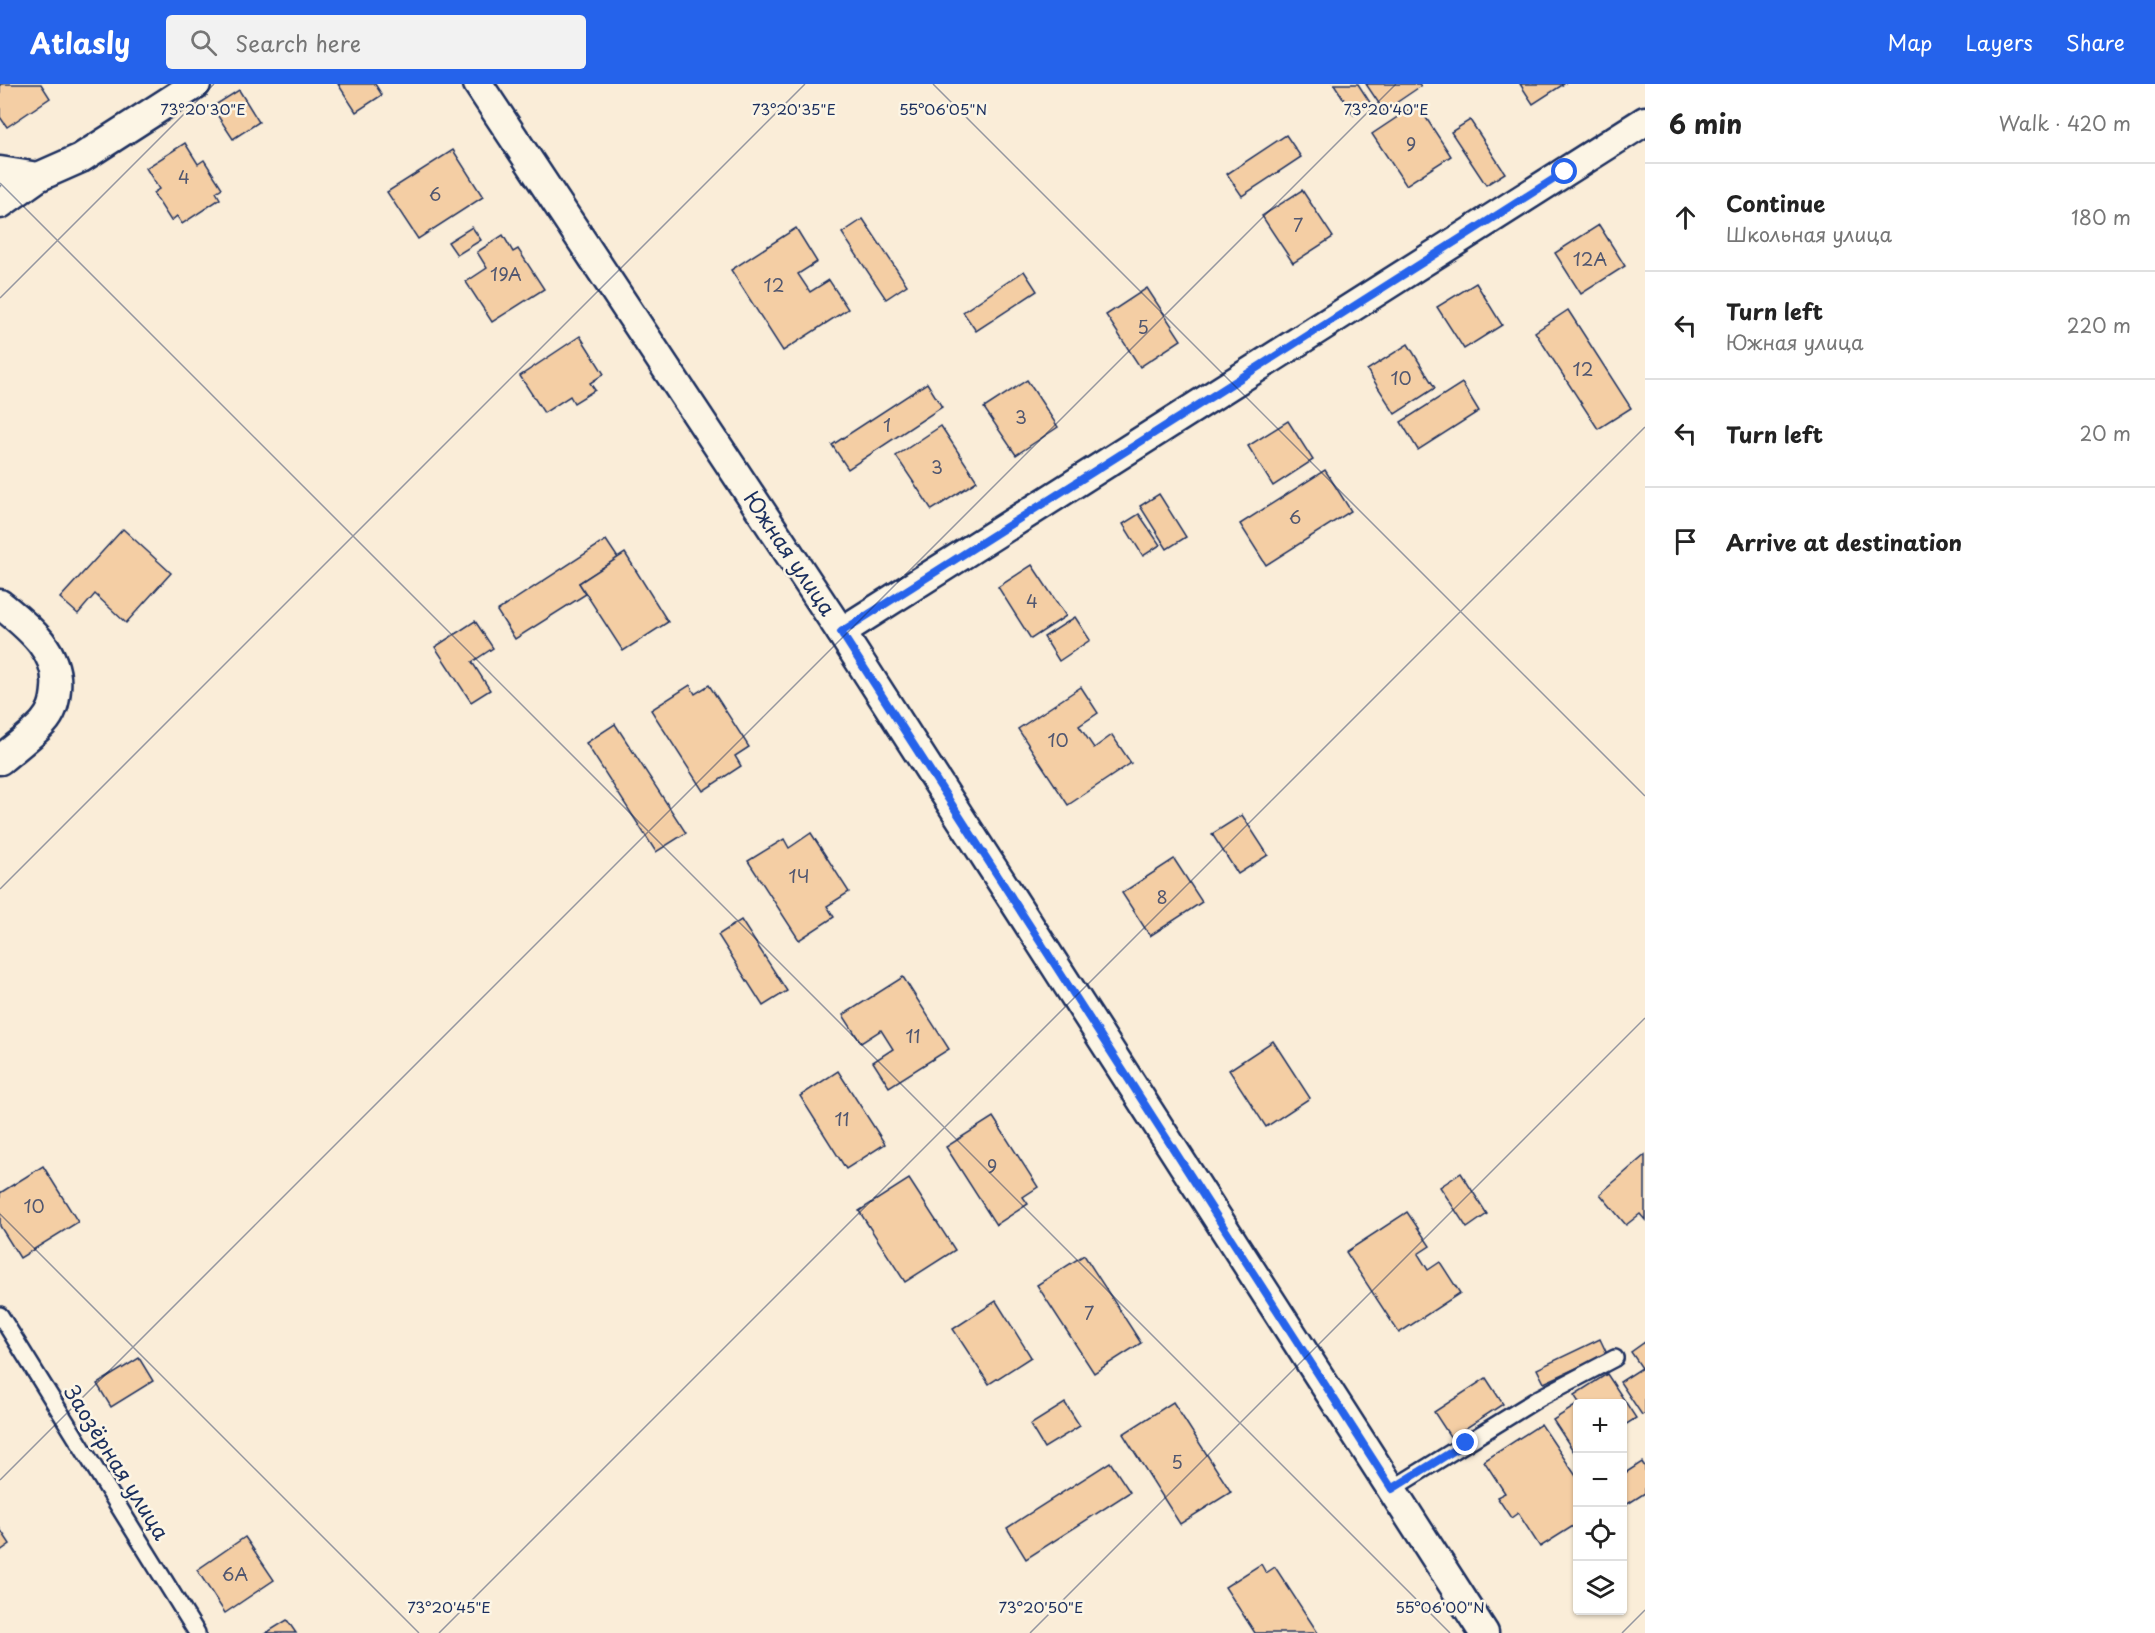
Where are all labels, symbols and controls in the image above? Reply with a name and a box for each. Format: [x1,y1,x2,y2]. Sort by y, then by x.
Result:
search box [166,15,586,69]
text: Atlasly [30,21,130,64]
icon: search [187,26,220,59]
text: Search here [235,26,361,59]
text: Map [1888,26,1932,58]
text: Layers [1965,26,2033,58]
text: Share [2066,26,2125,58]
text: 73°20'30"E [160,97,246,120]
text: 73°20'35"E [752,97,836,120]
text: 55°06'05"N [899,97,987,120]
text: 73°20'40"E [1343,97,1429,120]
text: 6 min [1669,104,1742,143]
text: Walk · 420 m [1999,108,2131,138]
house number: 9 [1406,130,1416,157]
route start [1551,158,1577,184]
house number: 4 [178,163,190,190]
house number: 6 [429,180,441,207]
text: Continue [1726,186,1825,219]
icon: ahead [1669,201,1702,234]
text: 180 m [2071,202,2131,232]
house number: 7 [1293,211,1303,238]
text: Школьная улица [1726,219,1892,249]
house number: 12А [1573,245,1608,272]
house number: 19А [490,260,522,287]
house number: 12 [764,271,784,298]
text: Turn left [1726,294,1823,327]
icon: left [1669,309,1702,342]
text: 220 m [2067,310,2131,340]
house number: 5 [1137,313,1149,340]
text: Южная улица [1726,327,1864,357]
house number: 12 [1573,355,1593,382]
house number: 10 [1390,364,1412,391]
house number: 3 [1015,403,1027,430]
house number: 1 [883,411,891,438]
icon: left [1669,417,1702,450]
text: Turn left [1726,417,1823,450]
text: 20 m [2079,418,2131,448]
house number: 3 [931,453,943,480]
street label: Южная улица [737,484,845,622]
house number: 6 [1289,503,1301,530]
icon: arrive [1669,525,1702,558]
text: Arrive at destination [1726,525,1962,558]
house number: 4 [1026,587,1038,614]
house number: 10 [1047,726,1069,753]
house number: 1Ч [789,862,809,889]
house number: 8 [1156,883,1168,910]
house number: 11 [905,1022,921,1049]
house number: 11 [834,1105,850,1132]
house number: 9 [987,1152,997,1179]
house number: 10 [23,1192,45,1219]
house number: 7 [1084,1299,1094,1326]
street label: Заозёрная улица [57,1378,179,1546]
map controls [1573,1399,1627,1615]
button: + [1573,1399,1627,1453]
route end [1452,1429,1478,1455]
house number: 5 [1171,1448,1183,1475]
button: − [1573,1453,1627,1507]
button: locate [1573,1507,1627,1561]
house number: 6А [222,1560,248,1587]
button: layers [1573,1561,1627,1615]
text: 73°20'45"E [407,1595,491,1618]
text: 73°20'50"E [999,1595,1083,1618]
text: 55°06'00"N [1395,1595,1485,1618]

